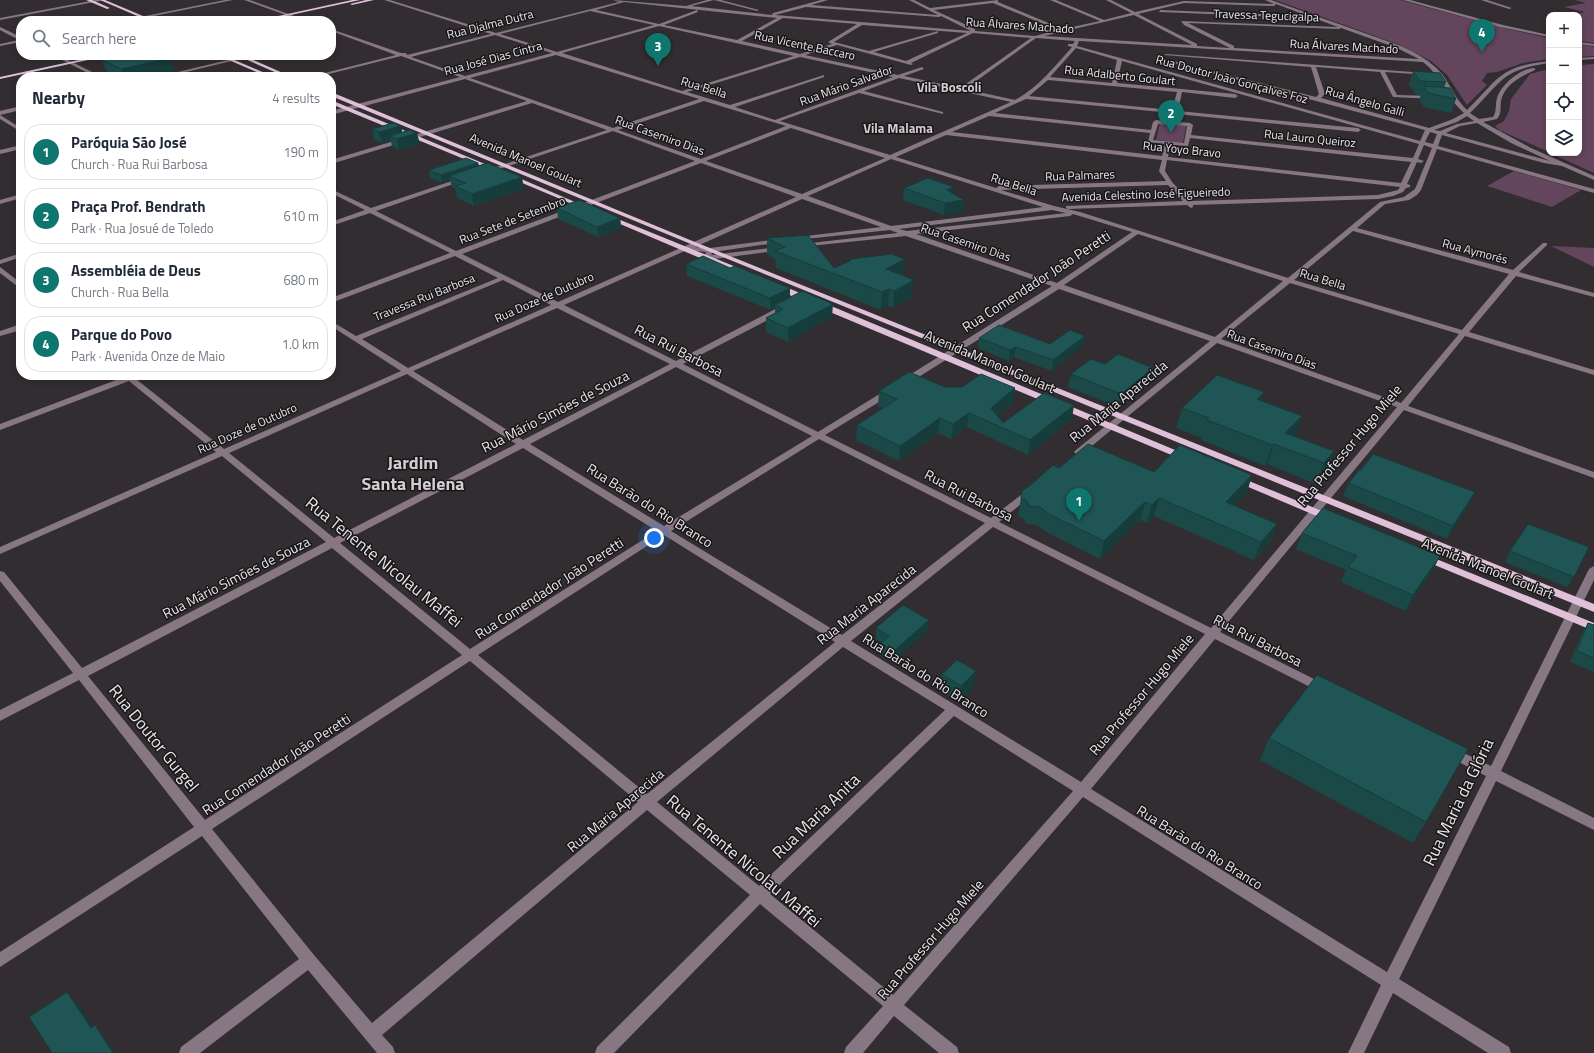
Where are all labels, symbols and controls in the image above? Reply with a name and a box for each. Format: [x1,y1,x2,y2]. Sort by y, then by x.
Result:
street label: Rua Djalma Dutra [445,4,535,44]
street label: Travessa Tegucigalpa [1213,4,1319,26]
street label: Rua Álvares Machado [965,12,1075,38]
map controls [1546,12,1582,156]
button: + [1546,12,1582,48]
search box [16,16,336,60]
pin: 4 [1469,19,1495,52]
street label: Rua Vicente Baccaro [753,25,857,65]
icon: search [30,27,52,49]
text: Search here [62,27,136,50]
pin: 3 [645,33,671,66]
street label: Rua Álvares Machado [1289,34,1399,58]
street label: Rua José Dias Cintra [442,36,544,80]
button: − [1546,48,1582,84]
street label: Rua Doutor João Gonçalves Foz [1154,50,1310,108]
street label: Rua Mário Salvador [797,59,895,111]
street label: Rua Adalberto Goulart [1064,60,1177,90]
street label: Rua Bella [679,71,729,103]
district label: Vila Boscoli [917,77,981,97]
street label: Rua Ângelo Galli [1323,81,1407,121]
button: locate [1546,84,1582,120]
text: Nearby [32,85,85,111]
text: 4 results [272,88,320,108]
pin: 2 [1158,100,1184,133]
street label: Rua Casemiro Dias [612,110,708,160]
district label: Vila Malama [863,118,933,138]
button: layers [1546,120,1582,156]
street label: Rua Lauro Queiroz [1263,124,1357,152]
street label: Avenida Manoel Goulart [467,128,586,193]
text: Paróquia São José [71,131,187,154]
street label: Rua Yoyo Bravo [1142,135,1222,163]
text: 1 [42,142,50,162]
text: 190 m [283,142,319,162]
text: Church · Rua Rui Barbosa [71,154,208,174]
street label: Rua Palmares [1045,164,1116,186]
street label: Rua Bella [989,168,1039,200]
street label: Avenida Celestino José Figueiredo [1061,182,1231,206]
street label: Rua Sete de Setembro [456,191,568,249]
text: Praça Prof. Bendrath [71,195,205,218]
text: 2 [42,206,50,226]
text: 610 m [283,206,319,226]
text: Park · Rua Josué de Toledo [71,218,214,238]
street label: Rua Casemiro Dias [918,218,1014,266]
street label: Rua Comendador João Peretti [958,225,1114,337]
street label: Rua Aymorés [1440,233,1510,269]
text: Assembléia de Deus [71,259,201,282]
street label: Rua Bella [1298,263,1348,295]
street label: Rua Doze de Outubro [491,267,597,327]
street label: Travessa Rui Barbosa [371,268,477,326]
text: 3 [42,270,50,290]
text: 680 m [283,270,319,290]
text: Church · Rua Bella [71,282,169,302]
street label: Rua Rui Barbosa [631,319,727,381]
text: Parque do Povo [71,323,172,346]
street label: Avenida Manoel Goulart [921,324,1059,398]
street label: Rua Casemiro Dias [1224,324,1320,374]
text: 4 [42,334,50,354]
text: 1.0 km [282,334,319,354]
text: Park · Avenida Onze de Maio [71,346,225,366]
street label: Rua Maria Aparecida [1064,355,1172,447]
street label: Rua Mário Simões de Souza [478,365,632,457]
street label: Rua Professor Hugo Miele [1292,380,1406,510]
street label: Rua Doze de Outubro [194,398,300,458]
district label: Jardim Santa Helena [361,449,465,497]
street label: Rua Barão do Rio Branco [583,458,717,552]
street label: Rua Rui Barbosa [921,464,1017,526]
pin: 1 [1066,488,1092,521]
street label: Rua Tenente Nicolau Maffei [300,490,468,634]
your location [644,528,664,548]
street label: Rua Mário Simões de Souza [159,531,313,623]
street label: Rua Comendador João Peretti [471,532,627,644]
street label: Avenida Manoel Goulart [1419,532,1557,604]
street label: Rua Maria Aparecida [812,558,920,650]
street label: Rua Rui Barbosa [1210,609,1306,671]
street label: Rua Barão do Rio Branco [859,628,993,722]
street label: Rua Professor Hugo Miele [1084,629,1198,759]
street label: Rua Doutor Gurgel [102,679,206,797]
street label: Rua Comendador João Peretti [198,708,354,820]
street label: Rua Maria da Glória [1416,733,1500,870]
street label: Rua Maria Aparecida [562,763,668,857]
street label: Rua Maria Anita [766,767,866,865]
street label: Rua Tenente Nicolau Maffei [661,788,827,934]
street label: Rua Barão do Rio Branco [1133,800,1267,894]
street label: Rua Professor Hugo Miele [872,874,988,1004]

